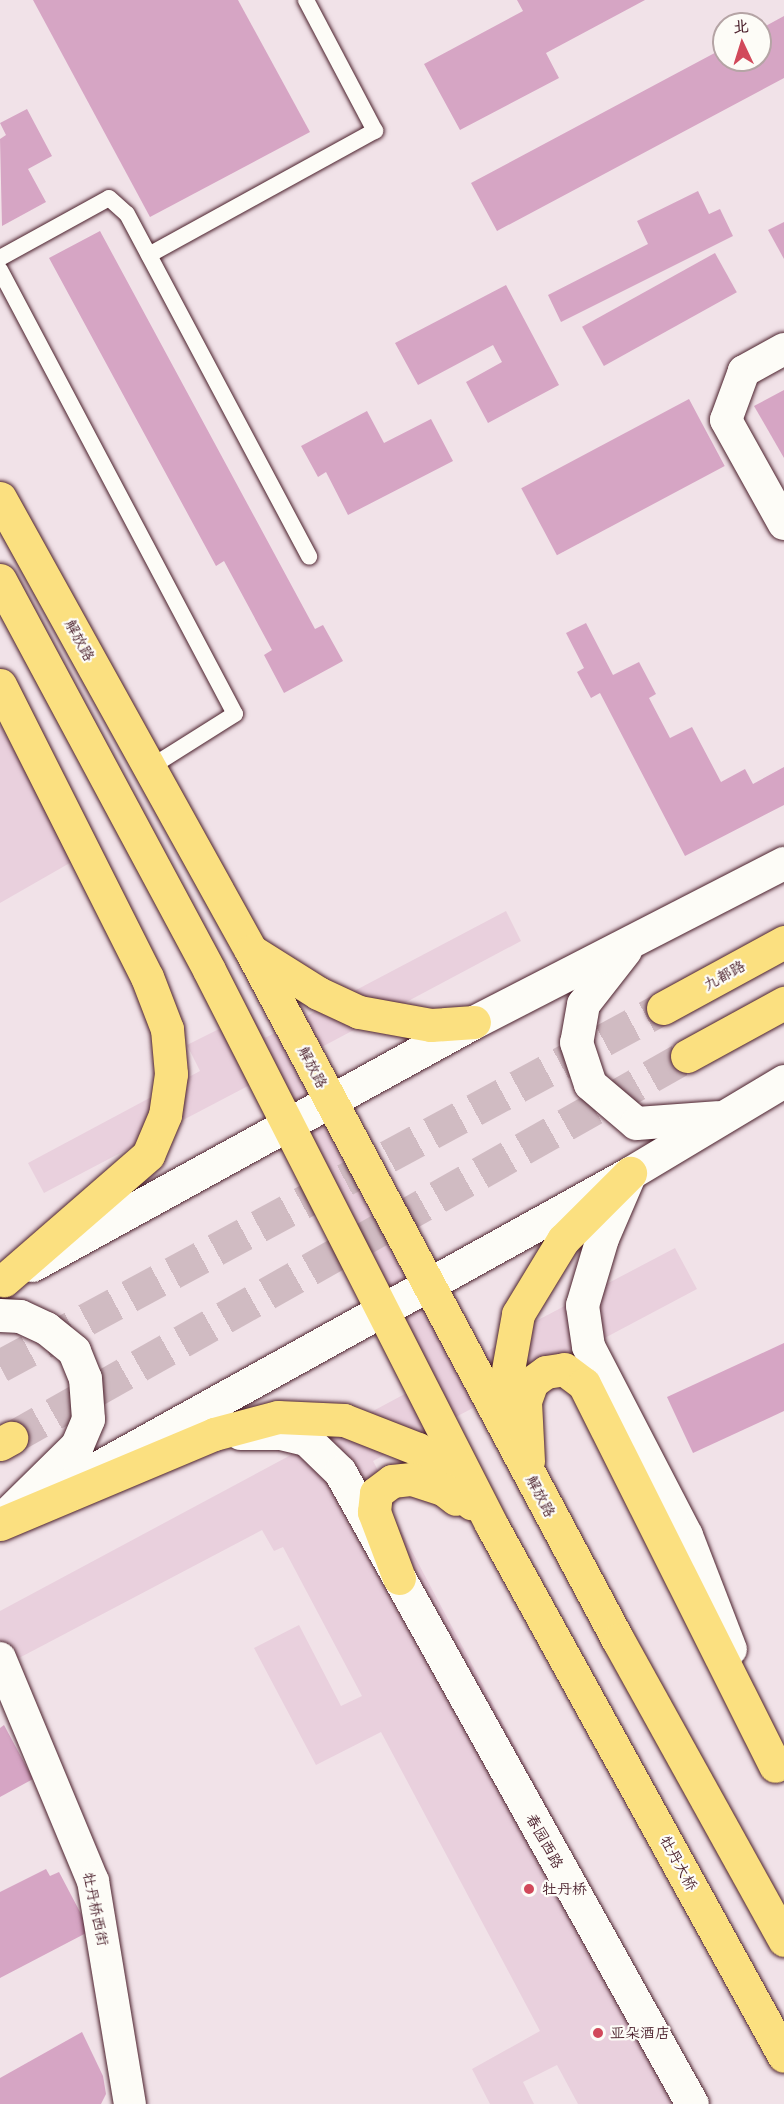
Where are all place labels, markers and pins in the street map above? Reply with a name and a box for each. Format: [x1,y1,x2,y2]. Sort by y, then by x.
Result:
marker: 牡丹桥 [520,1880,538,1898]
place label: 牡丹桥 [542,1880,587,1898]
place label: 亚朵酒店 [610,2024,670,2042]
marker: 亚朵酒店 [591,2026,605,2040]

